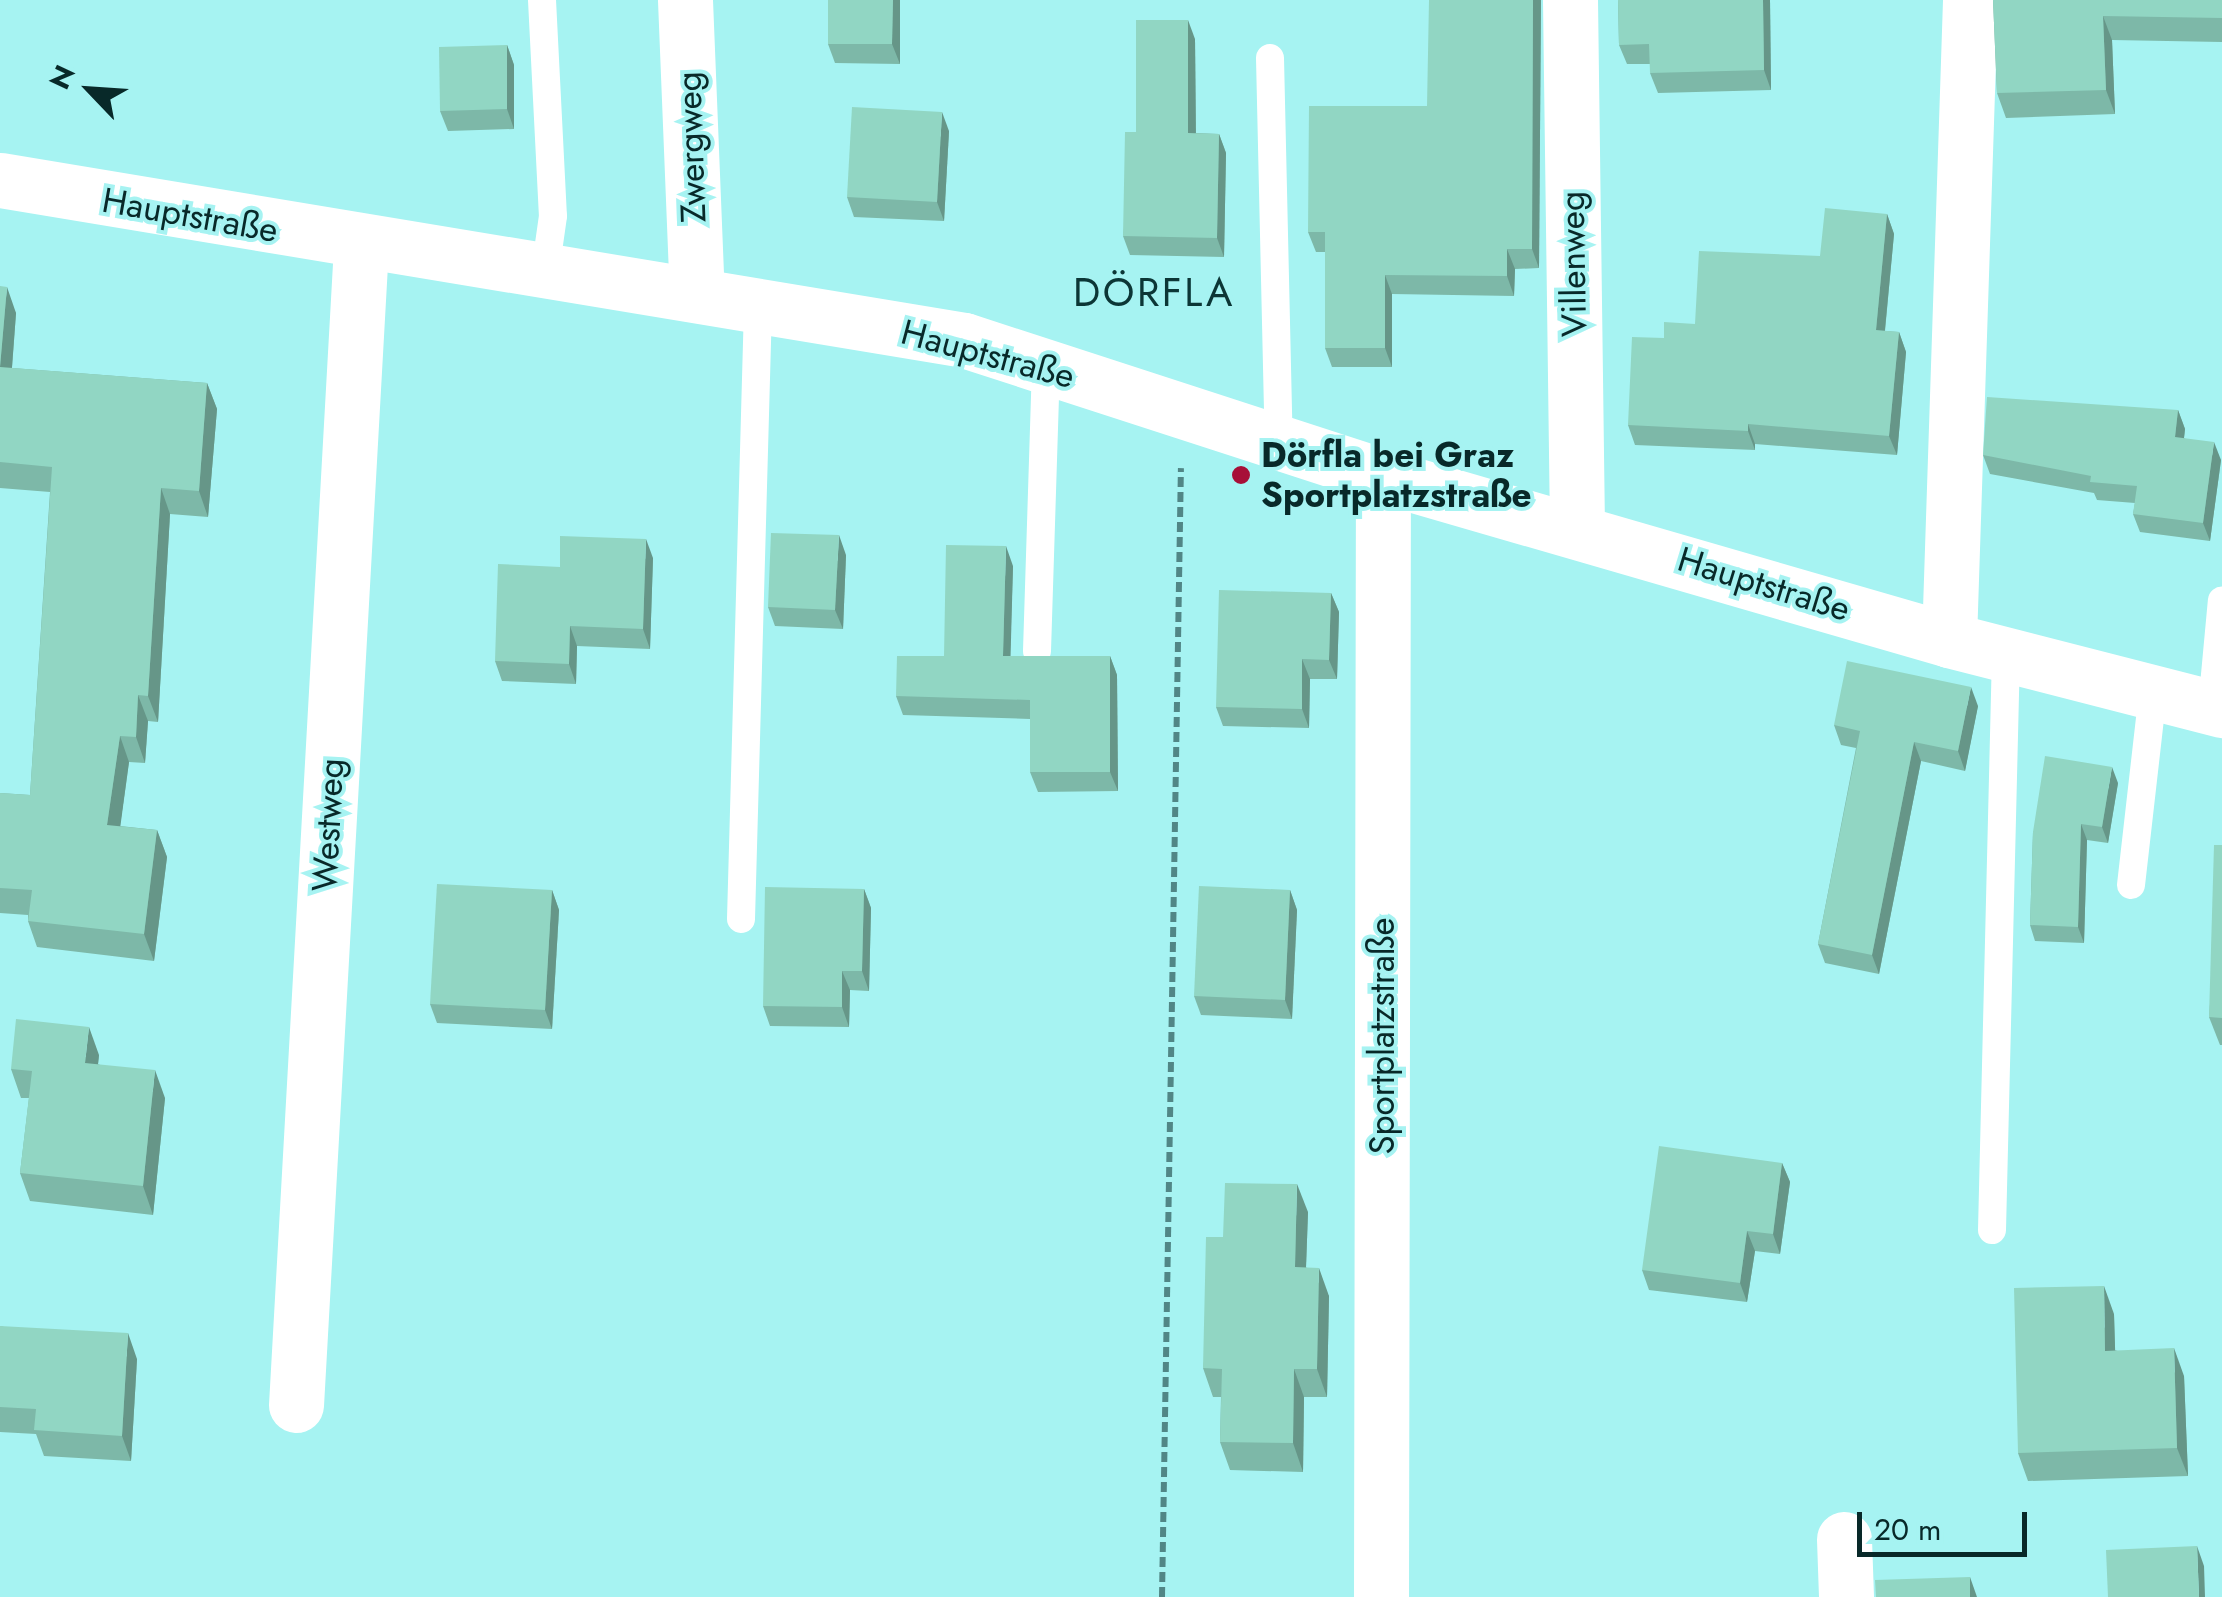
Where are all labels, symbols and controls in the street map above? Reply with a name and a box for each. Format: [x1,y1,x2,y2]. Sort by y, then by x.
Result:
north arrow [40,40,140,140]
text: N [39,58,86,96]
street label: Zwergweg [667,71,715,223]
street label: Hauptstraße [99,179,281,251]
street label: Villenweg [1551,191,1595,337]
district label: DÖRFLA [1073,268,1235,316]
street label: Hauptstraße [897,311,1079,397]
place label: Dörfla bei Graz Sportplatzstraße [1261,434,1531,516]
marker: Dörfla bei Graz Sportplatzstraße [1230,464,1252,486]
street label: Hauptstraße [1673,538,1855,630]
street label: Westweg [304,757,352,893]
street label: Sportplatzstraße [1361,917,1403,1155]
scale bar [1862,1492,2032,1554]
text: 20 m [1874,1508,1941,1551]

